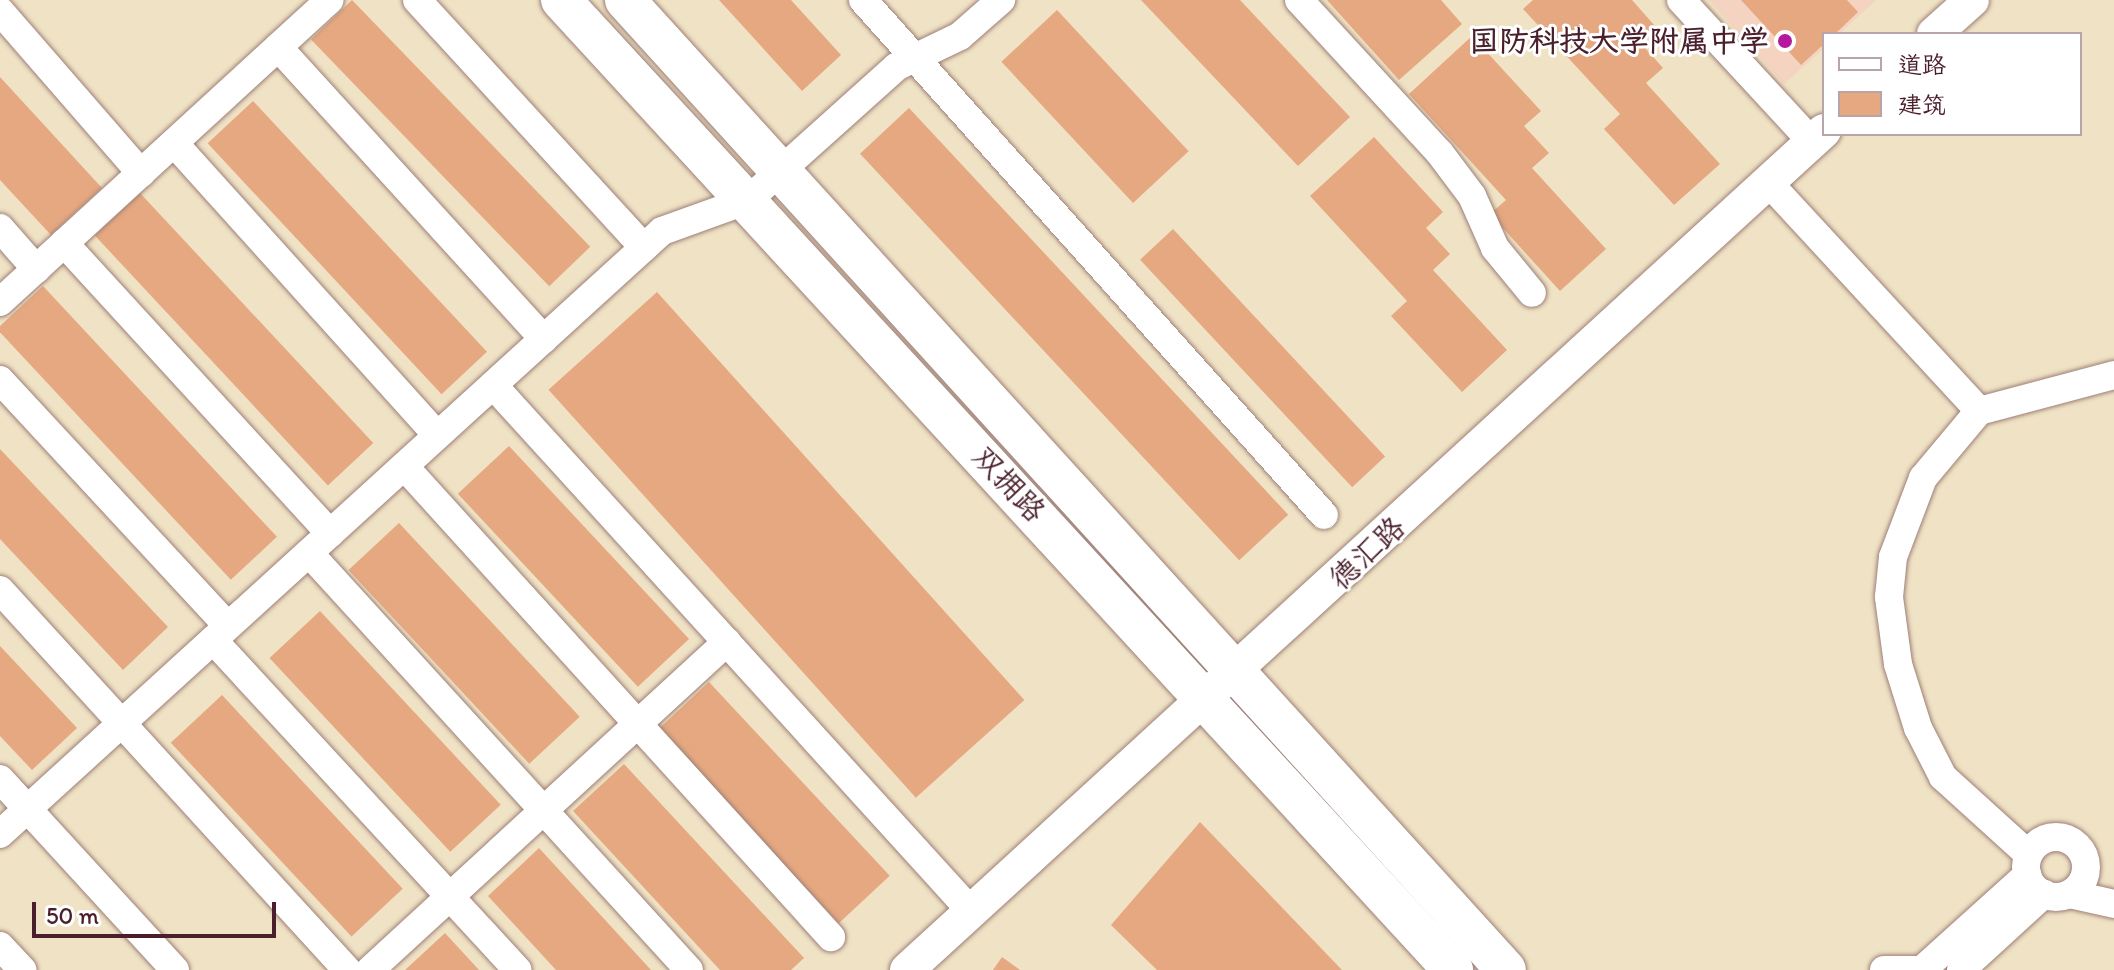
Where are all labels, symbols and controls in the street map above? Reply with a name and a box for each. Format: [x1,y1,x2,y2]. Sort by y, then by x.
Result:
place label: 国防科技大学附属中学 [1469,23,1769,59]
marker: 国防科技大学附属中学 [1776,32,1794,50]
legend [1822,32,2082,136]
text: 道路 [1898,50,1946,79]
text: 建筑 [1898,90,1946,119]
street label: 双拥路 [965,439,1053,529]
street label: 德汇路 [1322,509,1412,597]
scale bar [36,886,280,936]
text: 50 m [46,901,99,930]

